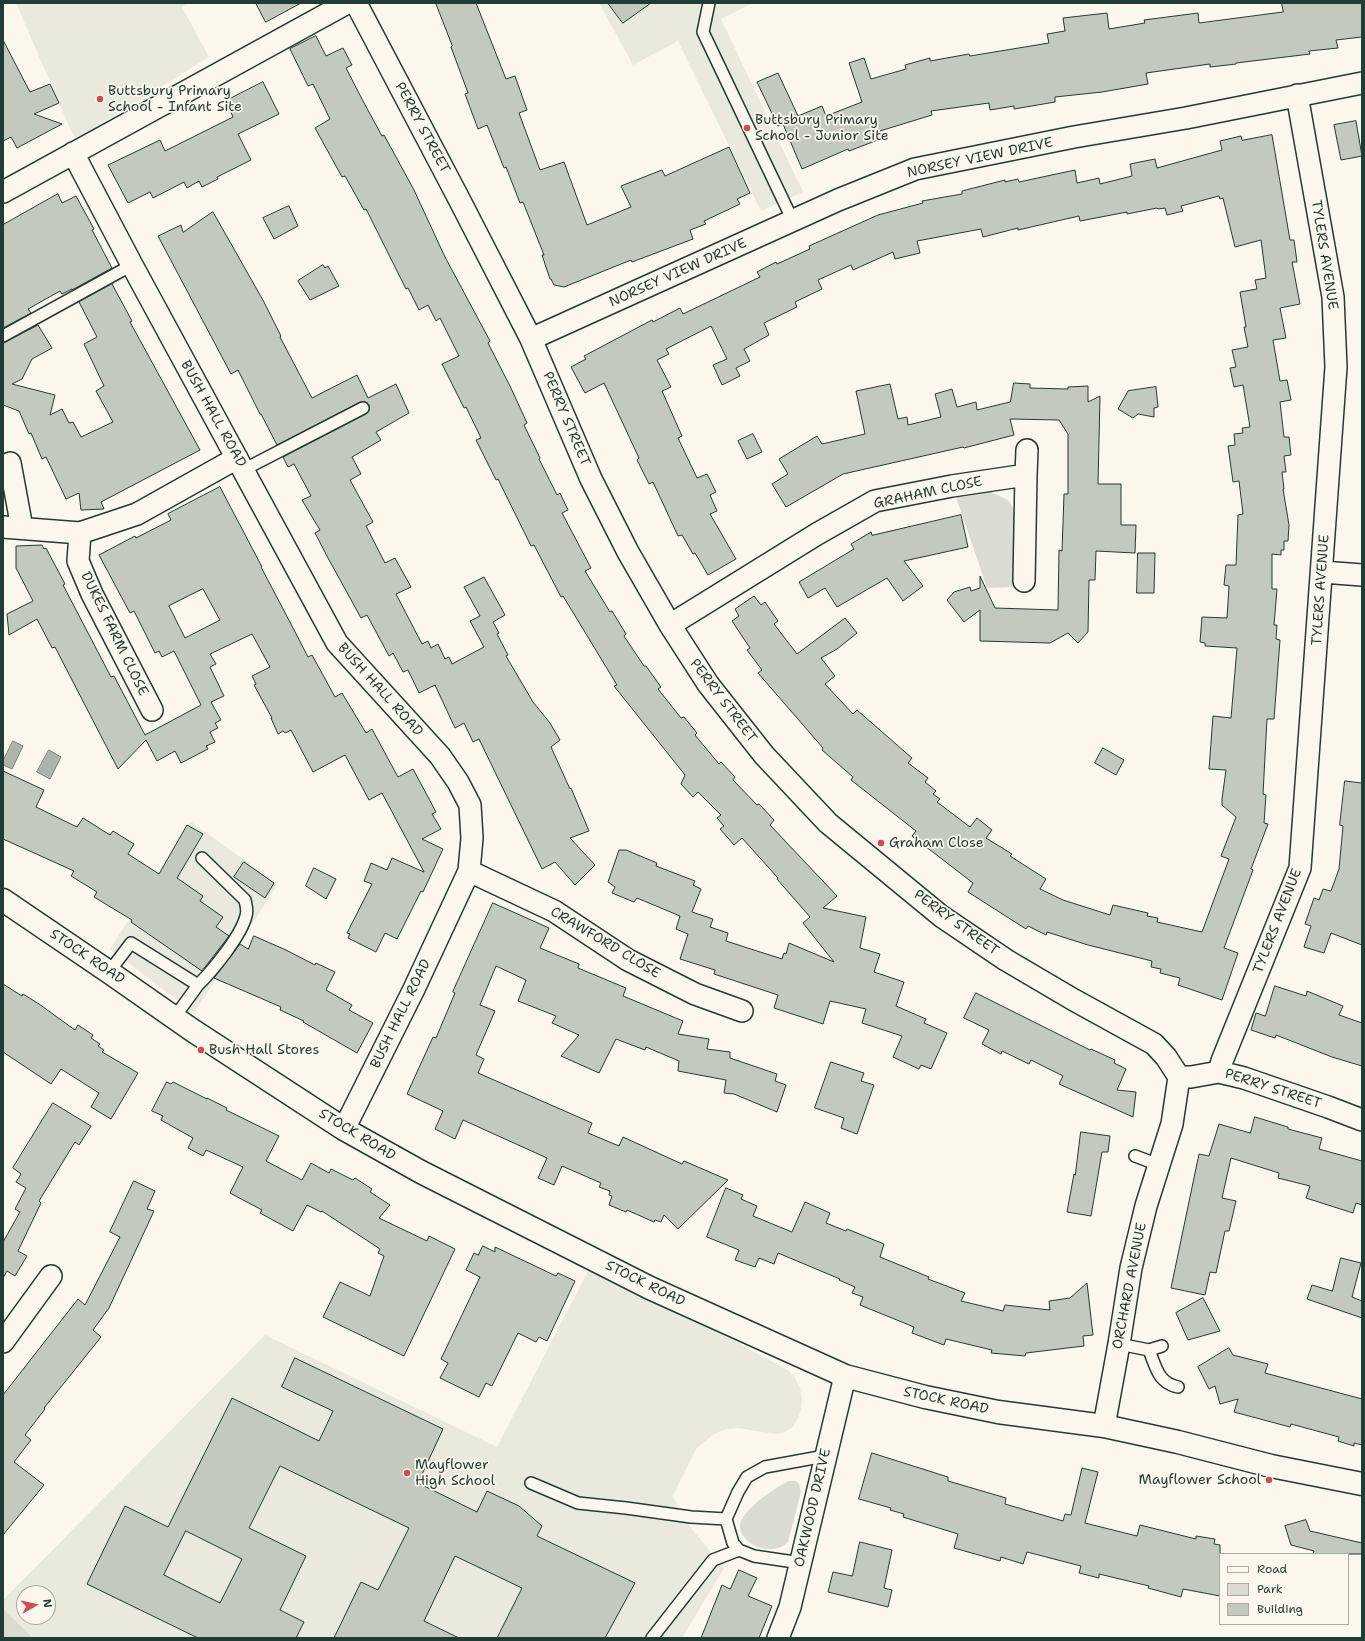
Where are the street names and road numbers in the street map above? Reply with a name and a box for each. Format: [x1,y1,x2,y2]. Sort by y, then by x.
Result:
street label: PERRY STREET [391,80,453,176]
street label: NORSEY VIEW DRIVE [905,134,1055,182]
street label: TYLERS AVENUE [1307,199,1341,311]
street label: NORSEY VIEW DRIVE [607,235,749,311]
street label: BUSH HALL ROAD [177,358,249,470]
street label: PERRY STREET [539,369,593,469]
street label: GRAHAM CLOSE [872,473,984,513]
street label: TYLERS AVENUE [1309,534,1333,646]
street label: DUKES FARM CLOSE [77,569,151,699]
street label: BUSH HALL ROAD [334,640,426,740]
street label: PERRY STREET [686,656,760,746]
street label: TYLERS AVENUE [1250,866,1306,976]
street label: PERRY STREET [910,887,1002,959]
street label: CRAWFORD CLOSE [547,904,663,982]
street label: STOCK ROAD [46,926,128,988]
street label: BUSH HALL ROAD [367,957,435,1071]
street label: PERRY STREET [1222,1065,1324,1113]
street label: STOCK ROAD [316,1105,398,1165]
street label: ORCHARD AVENUE [1110,1221,1150,1351]
street label: STOCK ROAD [602,1257,688,1311]
street label: STOCK ROAD [902,1384,990,1418]
street label: OAKWOOD DRIVE [791,1447,835,1569]

